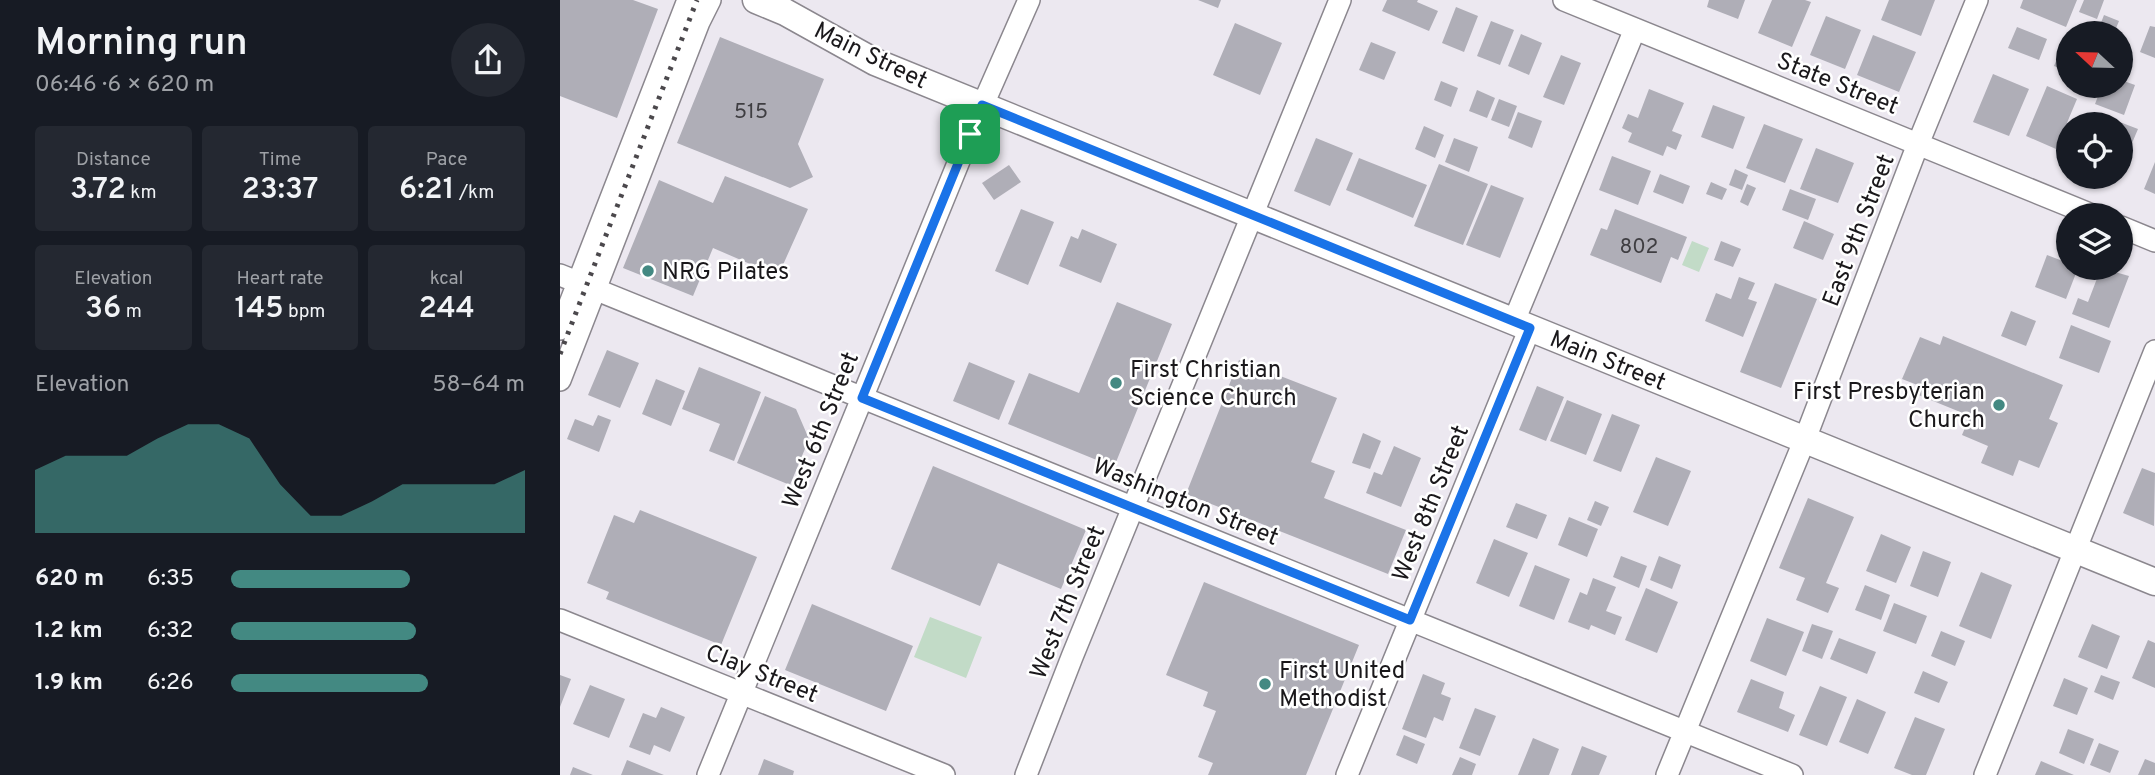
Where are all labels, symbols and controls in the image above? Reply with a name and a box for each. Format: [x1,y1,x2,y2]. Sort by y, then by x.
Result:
street label: Main Street [808,16,932,97]
text: Morning run [35,20,248,69]
north arrow [2056,21,2133,98]
map controls [2056,21,2133,280]
button: share [451,23,525,97]
street label: State Street [1772,47,1903,123]
text: 06:46 · 6 × 620 m [35,71,214,100]
house number: 515 [734,99,768,126]
pin [940,104,1000,164]
button: locate [2056,112,2133,189]
icon: arrive [951,115,989,153]
text: Distance [76,148,151,172]
text: Time [259,148,301,172]
text: Pace [426,148,468,172]
street label: East 9th Street [1817,150,1903,311]
text: 3.72 [70,172,126,209]
text: 23:37 [241,172,319,209]
text: 6:21 [399,172,454,209]
text: km [126,181,157,205]
text: /km [454,181,494,205]
button: layers [2056,203,2133,280]
house number: 802 [1620,234,1658,261]
place label: NRG Pilates [662,258,789,288]
marker: NRG Pilates [640,263,656,279]
text: Elevation [74,267,152,291]
text: Heart rate [237,267,323,291]
text: kcal [430,267,464,291]
text: 36 [85,291,121,328]
text: 145 [235,291,284,328]
text: 244 [418,291,475,328]
text: m [121,300,142,324]
text: bpm [284,300,325,324]
street label: Main Street [1545,325,1670,399]
street label: West 6th Street [777,348,867,513]
place label: First Christian Science Church [1130,356,1297,414]
text: Elevation [35,371,130,400]
text: 58–64 m [432,371,525,400]
marker: First Christian Science Church [1108,375,1124,391]
place label: First Presbyterian Church [1793,378,1985,436]
marker: First Presbyterian Church [1991,397,2007,413]
street label: West 8th Street [1387,421,1477,586]
street label: Washington Street [1088,452,1283,554]
street label: West 7th Street [1024,522,1113,684]
text: 620 m [35,565,104,594]
text: 6:35 [147,565,194,594]
text: 1.2 km [35,617,103,646]
text: 6:32 [147,617,193,646]
street label: Clay Street [701,639,822,711]
place label: First United Methodist [1279,657,1405,715]
text: 1.9 km [35,669,103,698]
text: 6:26 [147,669,194,698]
marker: First United Methodist [1257,676,1273,692]

